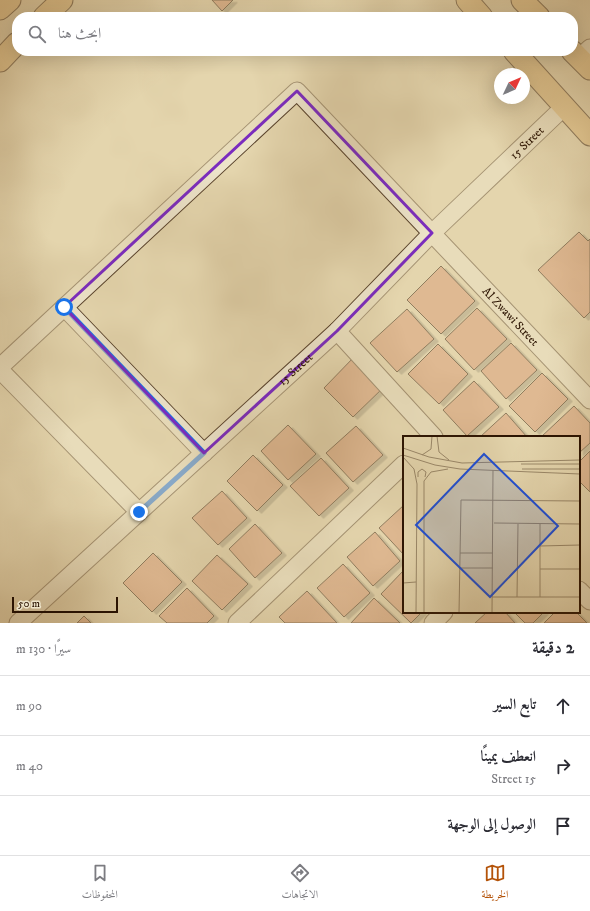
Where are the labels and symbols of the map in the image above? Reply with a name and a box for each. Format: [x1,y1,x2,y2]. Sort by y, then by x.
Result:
north arrow [494,68,530,104]
street label: 15 Street [507,123,547,162]
street label: Al Zwawi Street [479,284,542,349]
route start [55,298,73,316]
street label: 15 Street [275,350,316,389]
inset map [403,436,580,613]
route end [130,503,148,521]
scale bar [12,595,118,614]

